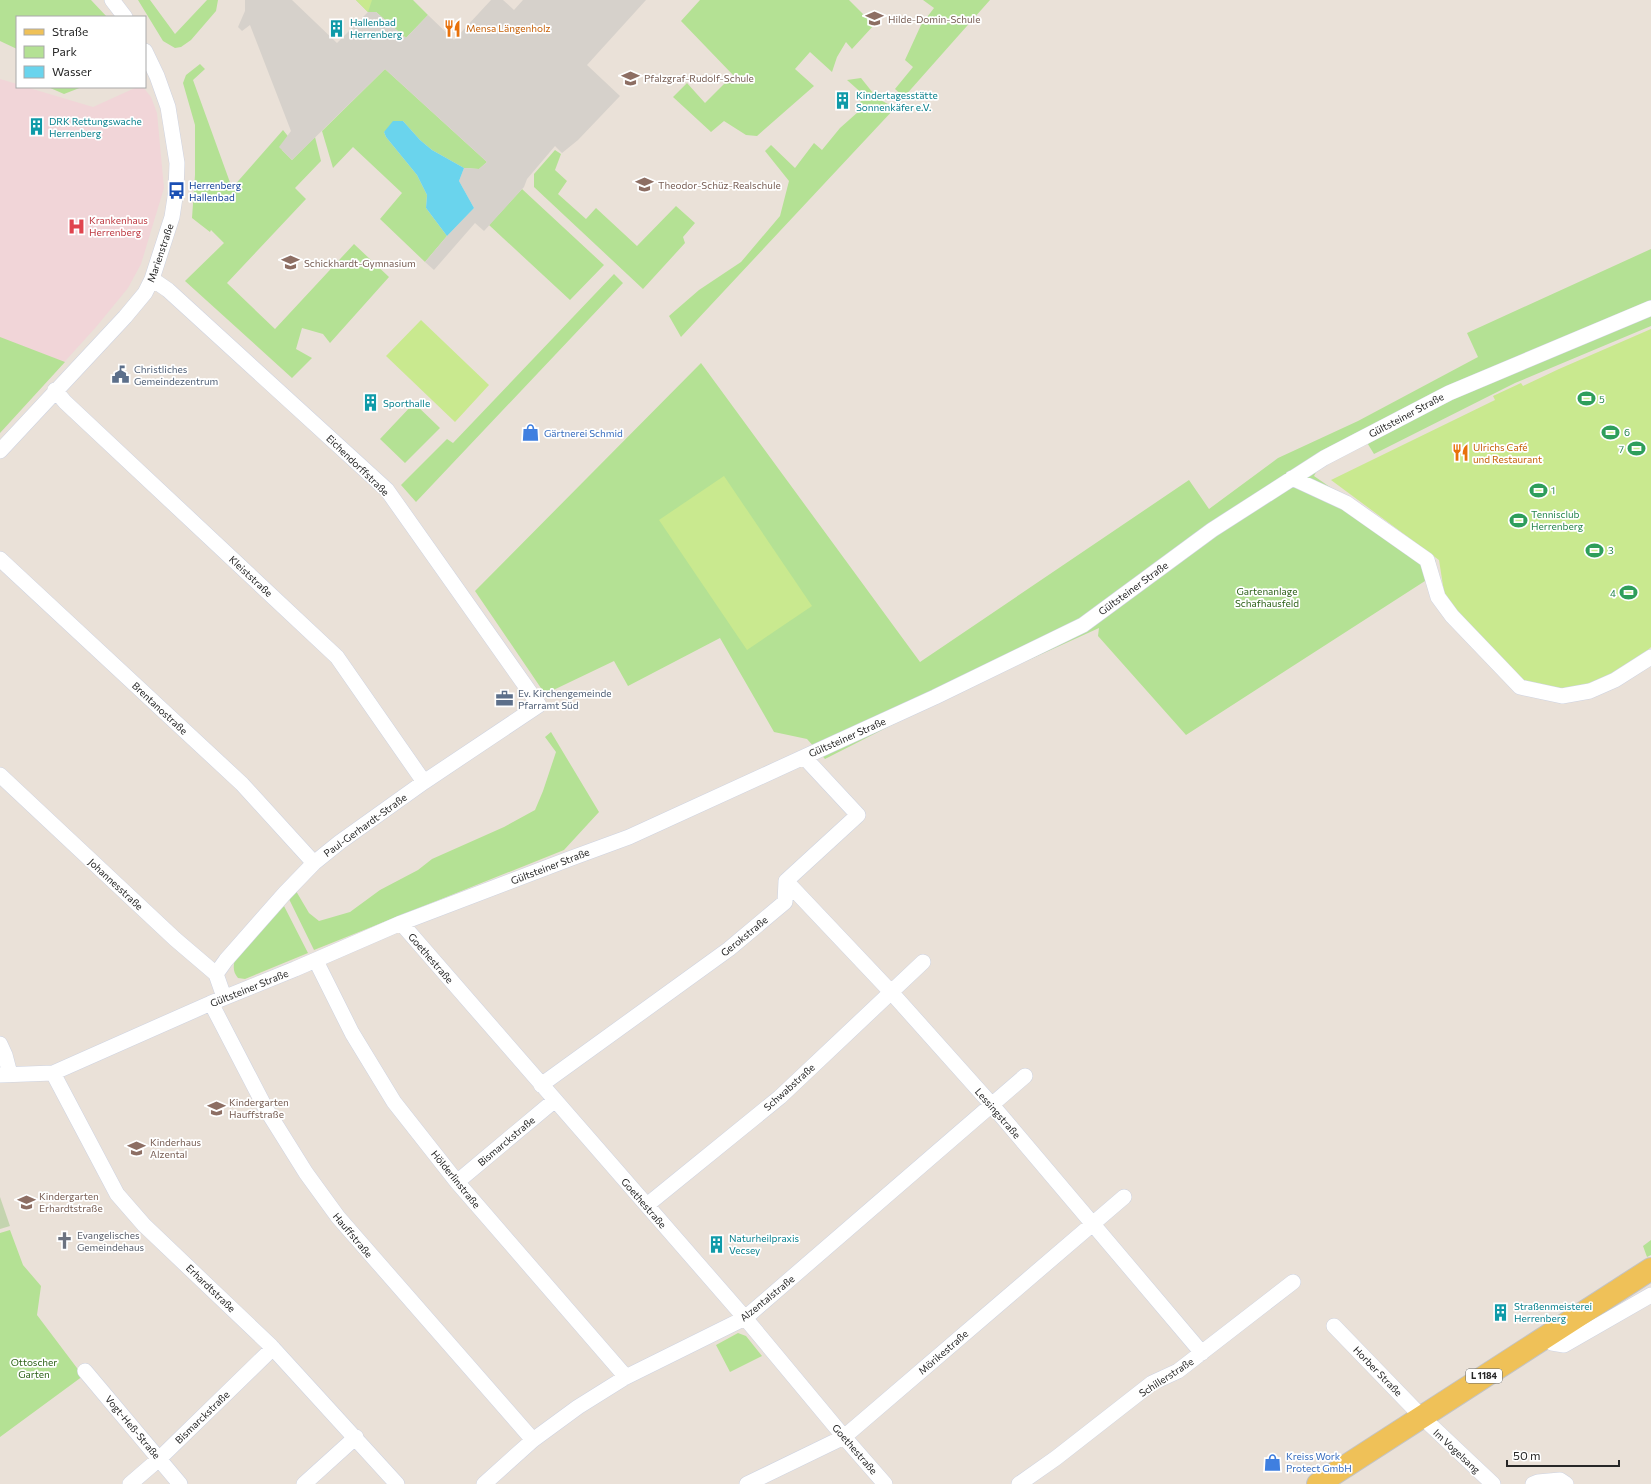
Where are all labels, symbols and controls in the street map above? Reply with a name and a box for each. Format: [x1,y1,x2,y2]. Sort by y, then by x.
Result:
school or university icon: Hilde-Domin-Schule [865,9,885,29]
place label: Hilde-Domin-Schule [888,13,980,25]
legend [16,16,146,88]
place label: Hallenbad Herrenberg [350,16,403,40]
building icon: Hallenbad Herrenberg [327,18,347,38]
restaurant icon: Mensa Längenholz [443,18,463,38]
place label: Mensa Längenholz [466,22,550,34]
text: Straße [52,24,88,38]
text: Park [52,44,78,58]
text: Wasser [52,64,92,78]
school or university icon: Pfalzgraf-Rudolf-Schule [621,68,641,88]
place label: Pfalzgraf-Rudolf-Schule [644,72,754,84]
place label: Kindertagesstätte Sonnenkäfer e.V. [856,89,938,113]
building icon: Kindertagesstätte Sonnenkäfer e.V. [833,91,853,111]
place label: DRK Rettungswache Herrenberg [49,115,142,139]
building icon: DRK Rettungswache Herrenberg [26,117,46,137]
school or university icon: Theodor-Schüz-Realschule [635,175,655,195]
place label: Herrenberg Hallenbad [189,179,242,203]
place label: Theodor-Schüz-Realschule [658,179,781,191]
bus stop icon: Herrenberg Hallenbad [166,181,186,201]
place label: Krankenhaus Herrenberg [89,214,148,238]
hospital icon: Krankenhaus Herrenberg [66,216,86,236]
street label: Marienstraße [144,222,176,284]
school or university icon: Schickhardt-Gymnasium [281,253,301,273]
place label: Schickhardt-Gymnasium [304,257,416,269]
place label: Christliches Gemeindezentrum [134,363,218,387]
public building icon: Christliches Gemeindezentrum [111,365,131,385]
sports icon: 5 [1576,389,1596,409]
street label: Gültsteiner Straße [1366,390,1446,440]
building icon: Sporthalle [360,393,380,413]
place label: 5 [1599,393,1605,405]
place label: Sporthalle [383,397,430,409]
sports icon: 6 [1601,422,1621,442]
shop icon: Gärtnerei Schmid [521,423,541,443]
place label: 6 [1624,426,1630,438]
place label: Gärtnerei Schmid [544,427,623,439]
street label: Eichendorffstraße [324,432,392,498]
sports icon: 7 [1627,439,1647,459]
place label: Ulrichs Café und Restaurant [1473,441,1542,465]
restaurant icon: Ulrichs Café und Restaurant [1450,443,1470,463]
place label: 7 [1619,443,1624,455]
sports icon: 1 [1528,480,1548,500]
place label: 1 [1551,484,1555,496]
place label: Tennisclub Herrenberg [1531,508,1584,532]
sports icon: Tennisclub Herrenberg [1508,510,1528,530]
sports icon: 3 [1585,540,1605,560]
place label: 3 [1608,544,1614,556]
street label: Kleiststraße [227,553,275,599]
street label: Gültsteiner Straße [1096,559,1170,617]
sports icon: 4 [1619,583,1639,603]
park label: Gartenanlage Schafhausfeld [1235,585,1299,609]
place label: 4 [1610,587,1616,599]
street label: Brentanostraße [130,679,190,737]
place label: Ev. Kirchengemeinde Pfarramt Süd [518,687,611,711]
office icon: Ev. Kirchengemeinde Pfarramt Süd [495,689,515,709]
street label: Gültsteiner Straße [807,715,887,759]
street label: Paul-Gerhardt-Straße [321,791,409,859]
street label: Gültsteiner Straße [509,845,591,887]
street label: Johannesstraße [86,856,146,912]
street label: Gerokstraße [718,913,770,959]
street label: Goethestraße [406,930,456,986]
street label: Gültsteiner Straße [208,967,290,1009]
street label: Schwabstraße [761,1061,817,1113]
street label: Lessingstraße [973,1085,1023,1141]
place label: Kindergarten Hauffstraße [229,1096,289,1120]
school or university icon: Kindergarten Hauffstraße [206,1098,226,1118]
street label: Bismarckstraße [475,1114,537,1168]
place label: Kinderhaus Alzental [150,1136,202,1160]
school or university icon: Kinderhaus Alzental [127,1138,147,1158]
street label: Hölderlinstraße [429,1148,483,1210]
street label: Goethestraße [619,1175,669,1231]
place label: Kindergarten Erhardtstraße [39,1190,103,1214]
school or university icon: Kindergarten Erhardtstraße [16,1192,36,1212]
street label: Hauffstraße [331,1210,375,1260]
place label: Evangelisches Gemeindehaus [77,1229,145,1253]
church icon: Evangelisches Gemeindehaus [54,1231,74,1251]
place label: Naturheilpraxis Vecsey [729,1232,799,1256]
building icon: Naturheilpraxis Vecsey [706,1234,726,1254]
street label: Erhardtstraße [184,1262,238,1314]
street label: Alzentalstraße [737,1272,797,1324]
place label: Straßenmeisterei Herrenberg [1514,1300,1592,1324]
building icon: Straßenmeisterei Herrenberg [1491,1302,1511,1322]
street label: Mörikestraße [916,1327,970,1377]
street label: Horber Straße [1351,1343,1405,1399]
street label: Schillerstraße [1137,1355,1195,1399]
park label: Ottoscher Garten [11,1356,57,1380]
road number: L 1184 [1466,1369,1502,1383]
street label: Bismarckstraße [172,1388,232,1446]
street label: Vogt-Heß-Straße [103,1393,163,1461]
street label: Goethestraße [830,1421,880,1477]
street label: Im Vogelsang [1431,1426,1483,1476]
scale bar [1507,1442,1619,1468]
text: 50 m [1513,1448,1541,1462]
place label: Kreiss Work Protect GmbH [1286,1450,1352,1474]
shop icon: Kreiss Work Protect GmbH [1263,1452,1283,1472]

